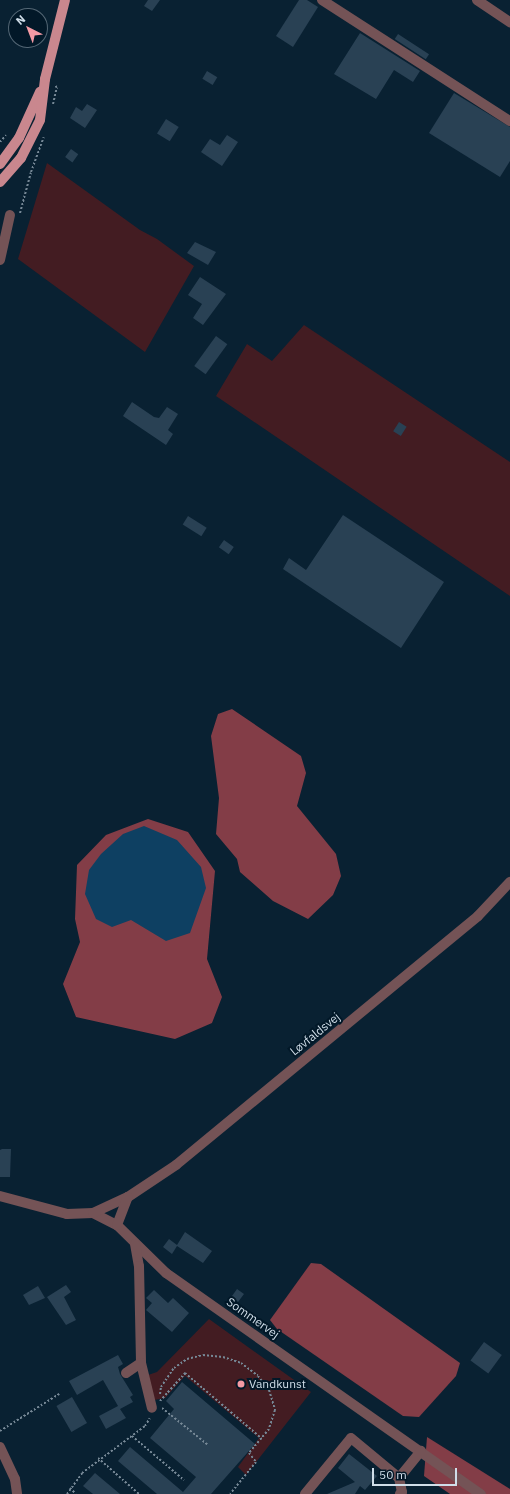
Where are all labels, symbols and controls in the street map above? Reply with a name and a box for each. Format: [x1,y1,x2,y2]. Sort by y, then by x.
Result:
north arrow [8,8,48,48]
text: N [13,12,28,28]
street label: Løvfaldsvej [287,1009,343,1059]
street label: Sommervej [224,1295,282,1341]
place label: Vandkunst [249,1377,306,1391]
marker: Vandkunst [236,1379,246,1389]
scale bar [374,1460,459,1486]
text: 50 m [379,1467,407,1482]

